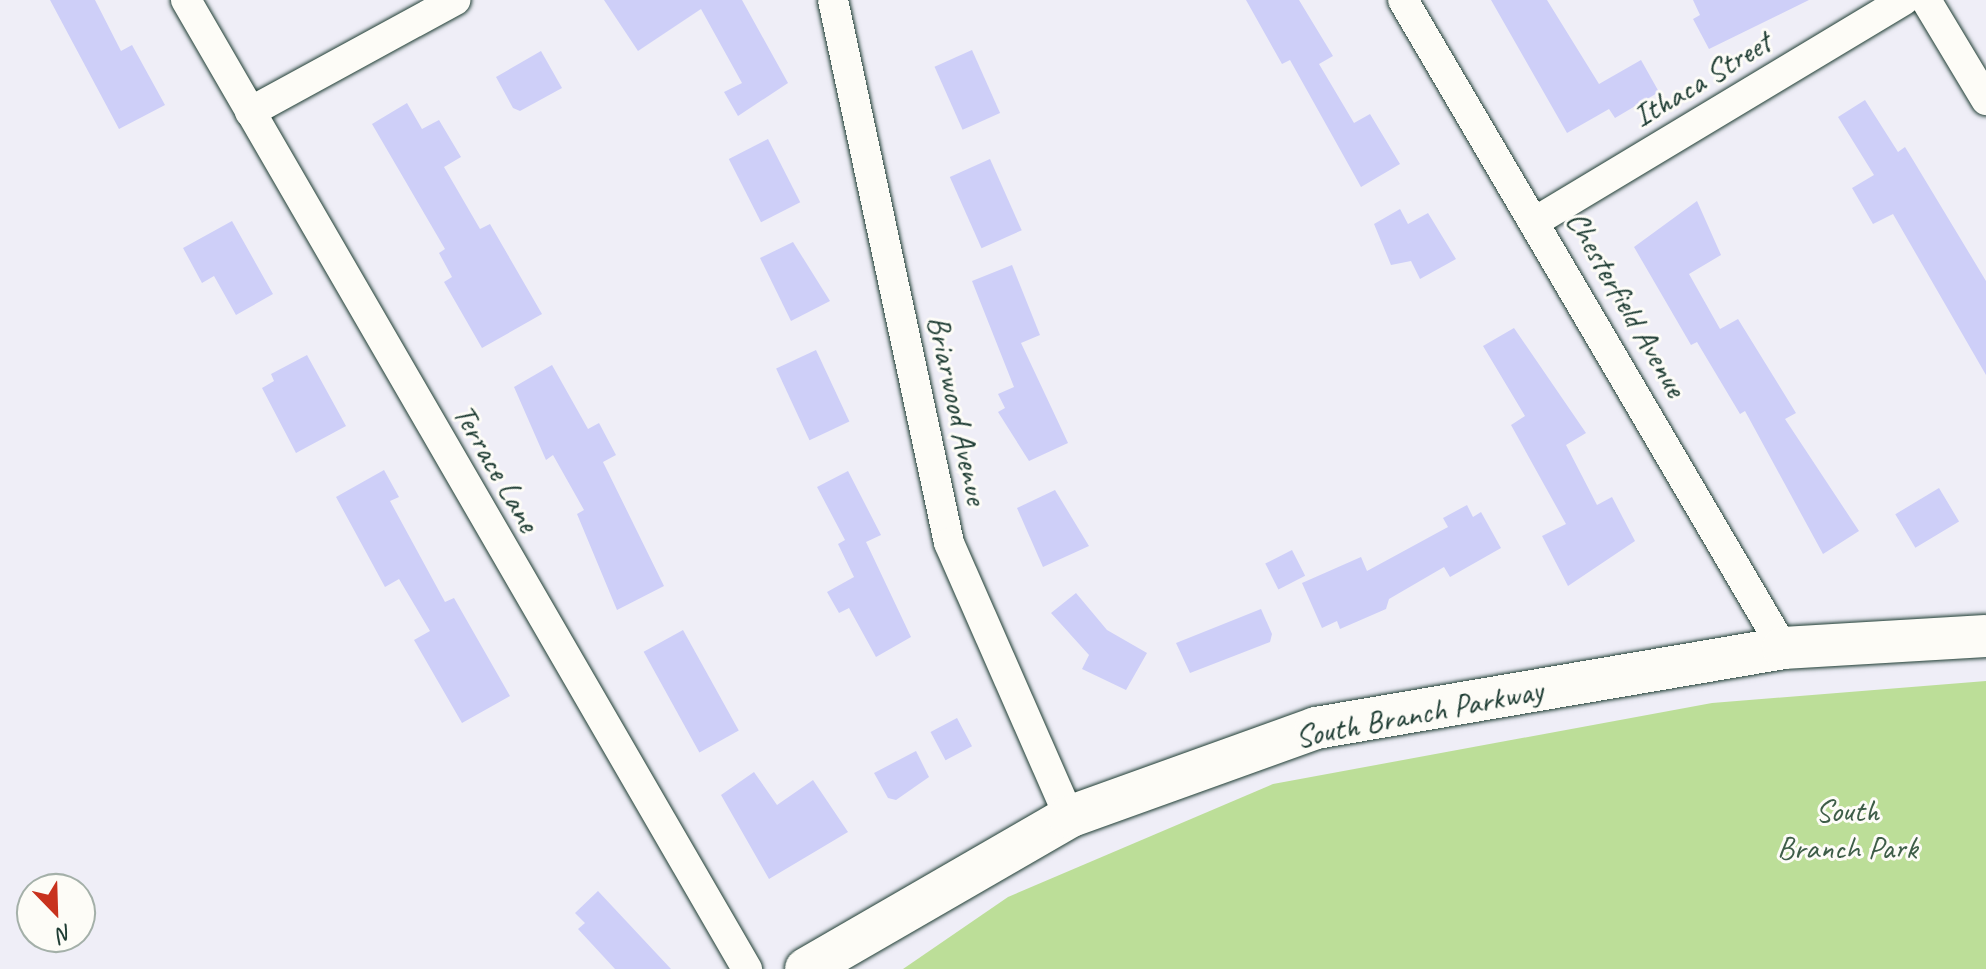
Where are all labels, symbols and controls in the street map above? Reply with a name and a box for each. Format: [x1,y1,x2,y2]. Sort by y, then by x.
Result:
street label: Ithaca Street [1626,24,1778,136]
street label: Chesterfield Avenue [1557,204,1695,404]
street label: Briarwood Avenue [918,312,996,508]
street label: Terrace Lane [444,398,548,538]
street label: South Branch Parkway [1291,671,1547,757]
park label: South Branch Park [1776,793,1918,868]
north arrow [16,873,96,953]
text: N [53,918,76,949]

